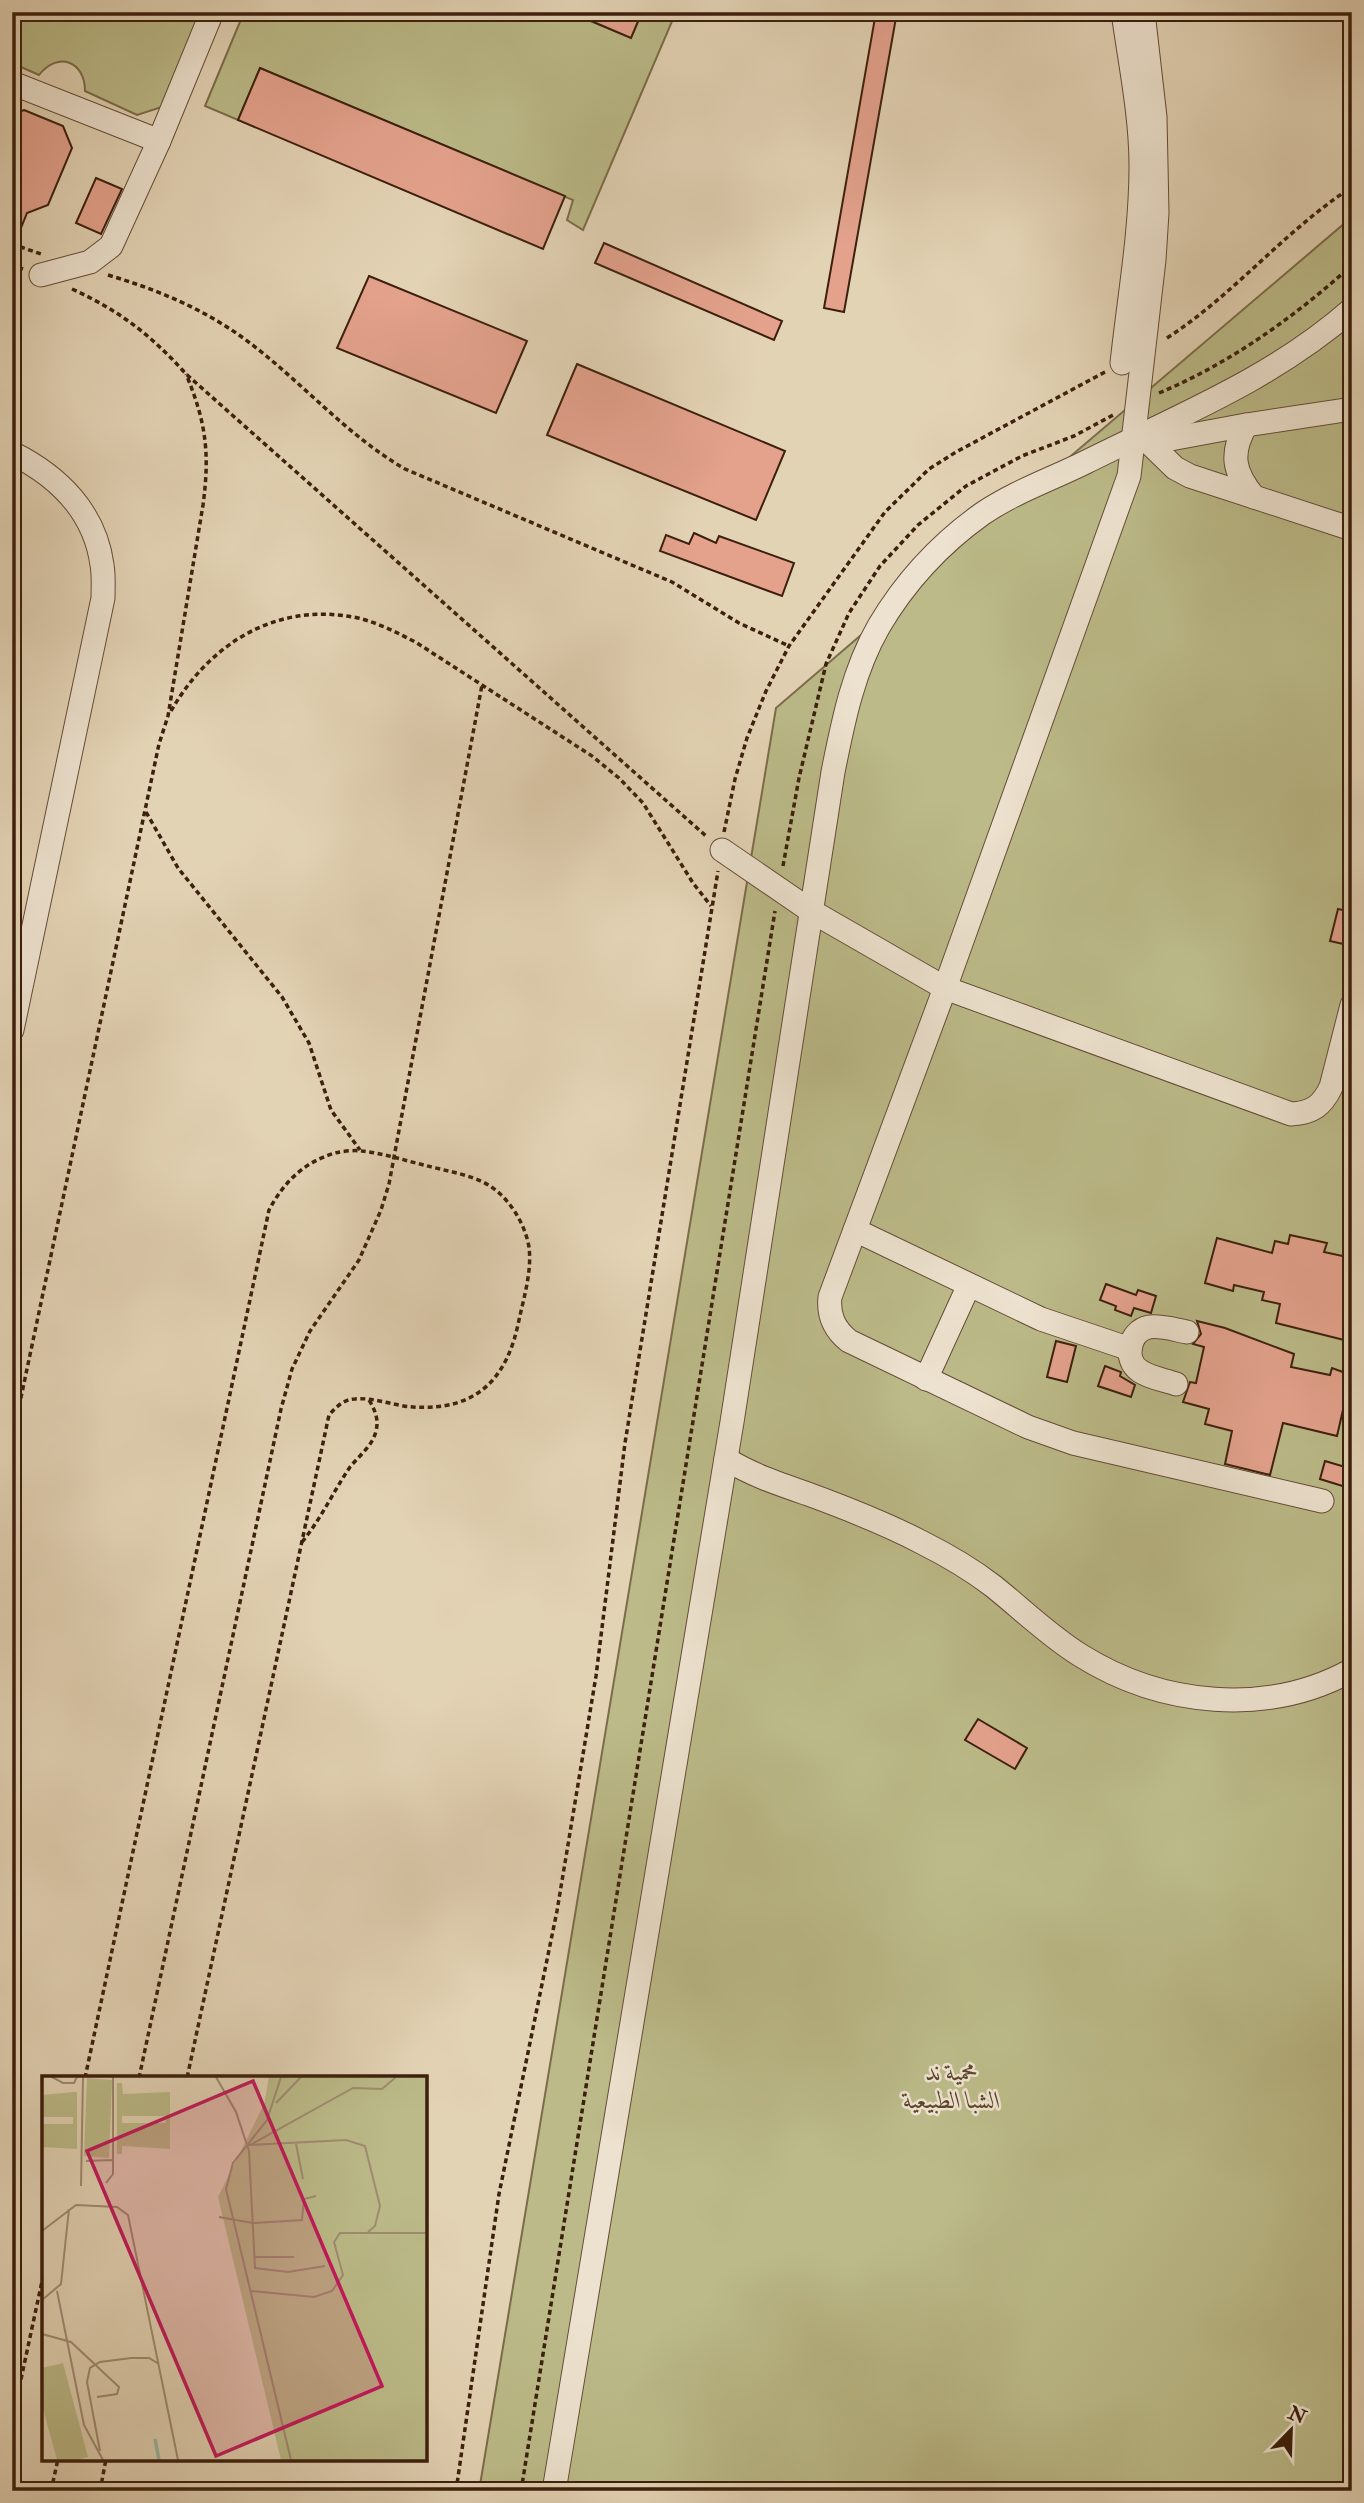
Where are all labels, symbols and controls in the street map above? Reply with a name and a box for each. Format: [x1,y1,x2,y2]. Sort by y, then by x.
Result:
park label: محمية ند الشبا الطبيعية [901,2057,1001,2116]
inset map [42,2076,427,2461]
north arrow [1256,2394,1326,2464]
text: N [1284,2401,1311,2430]

